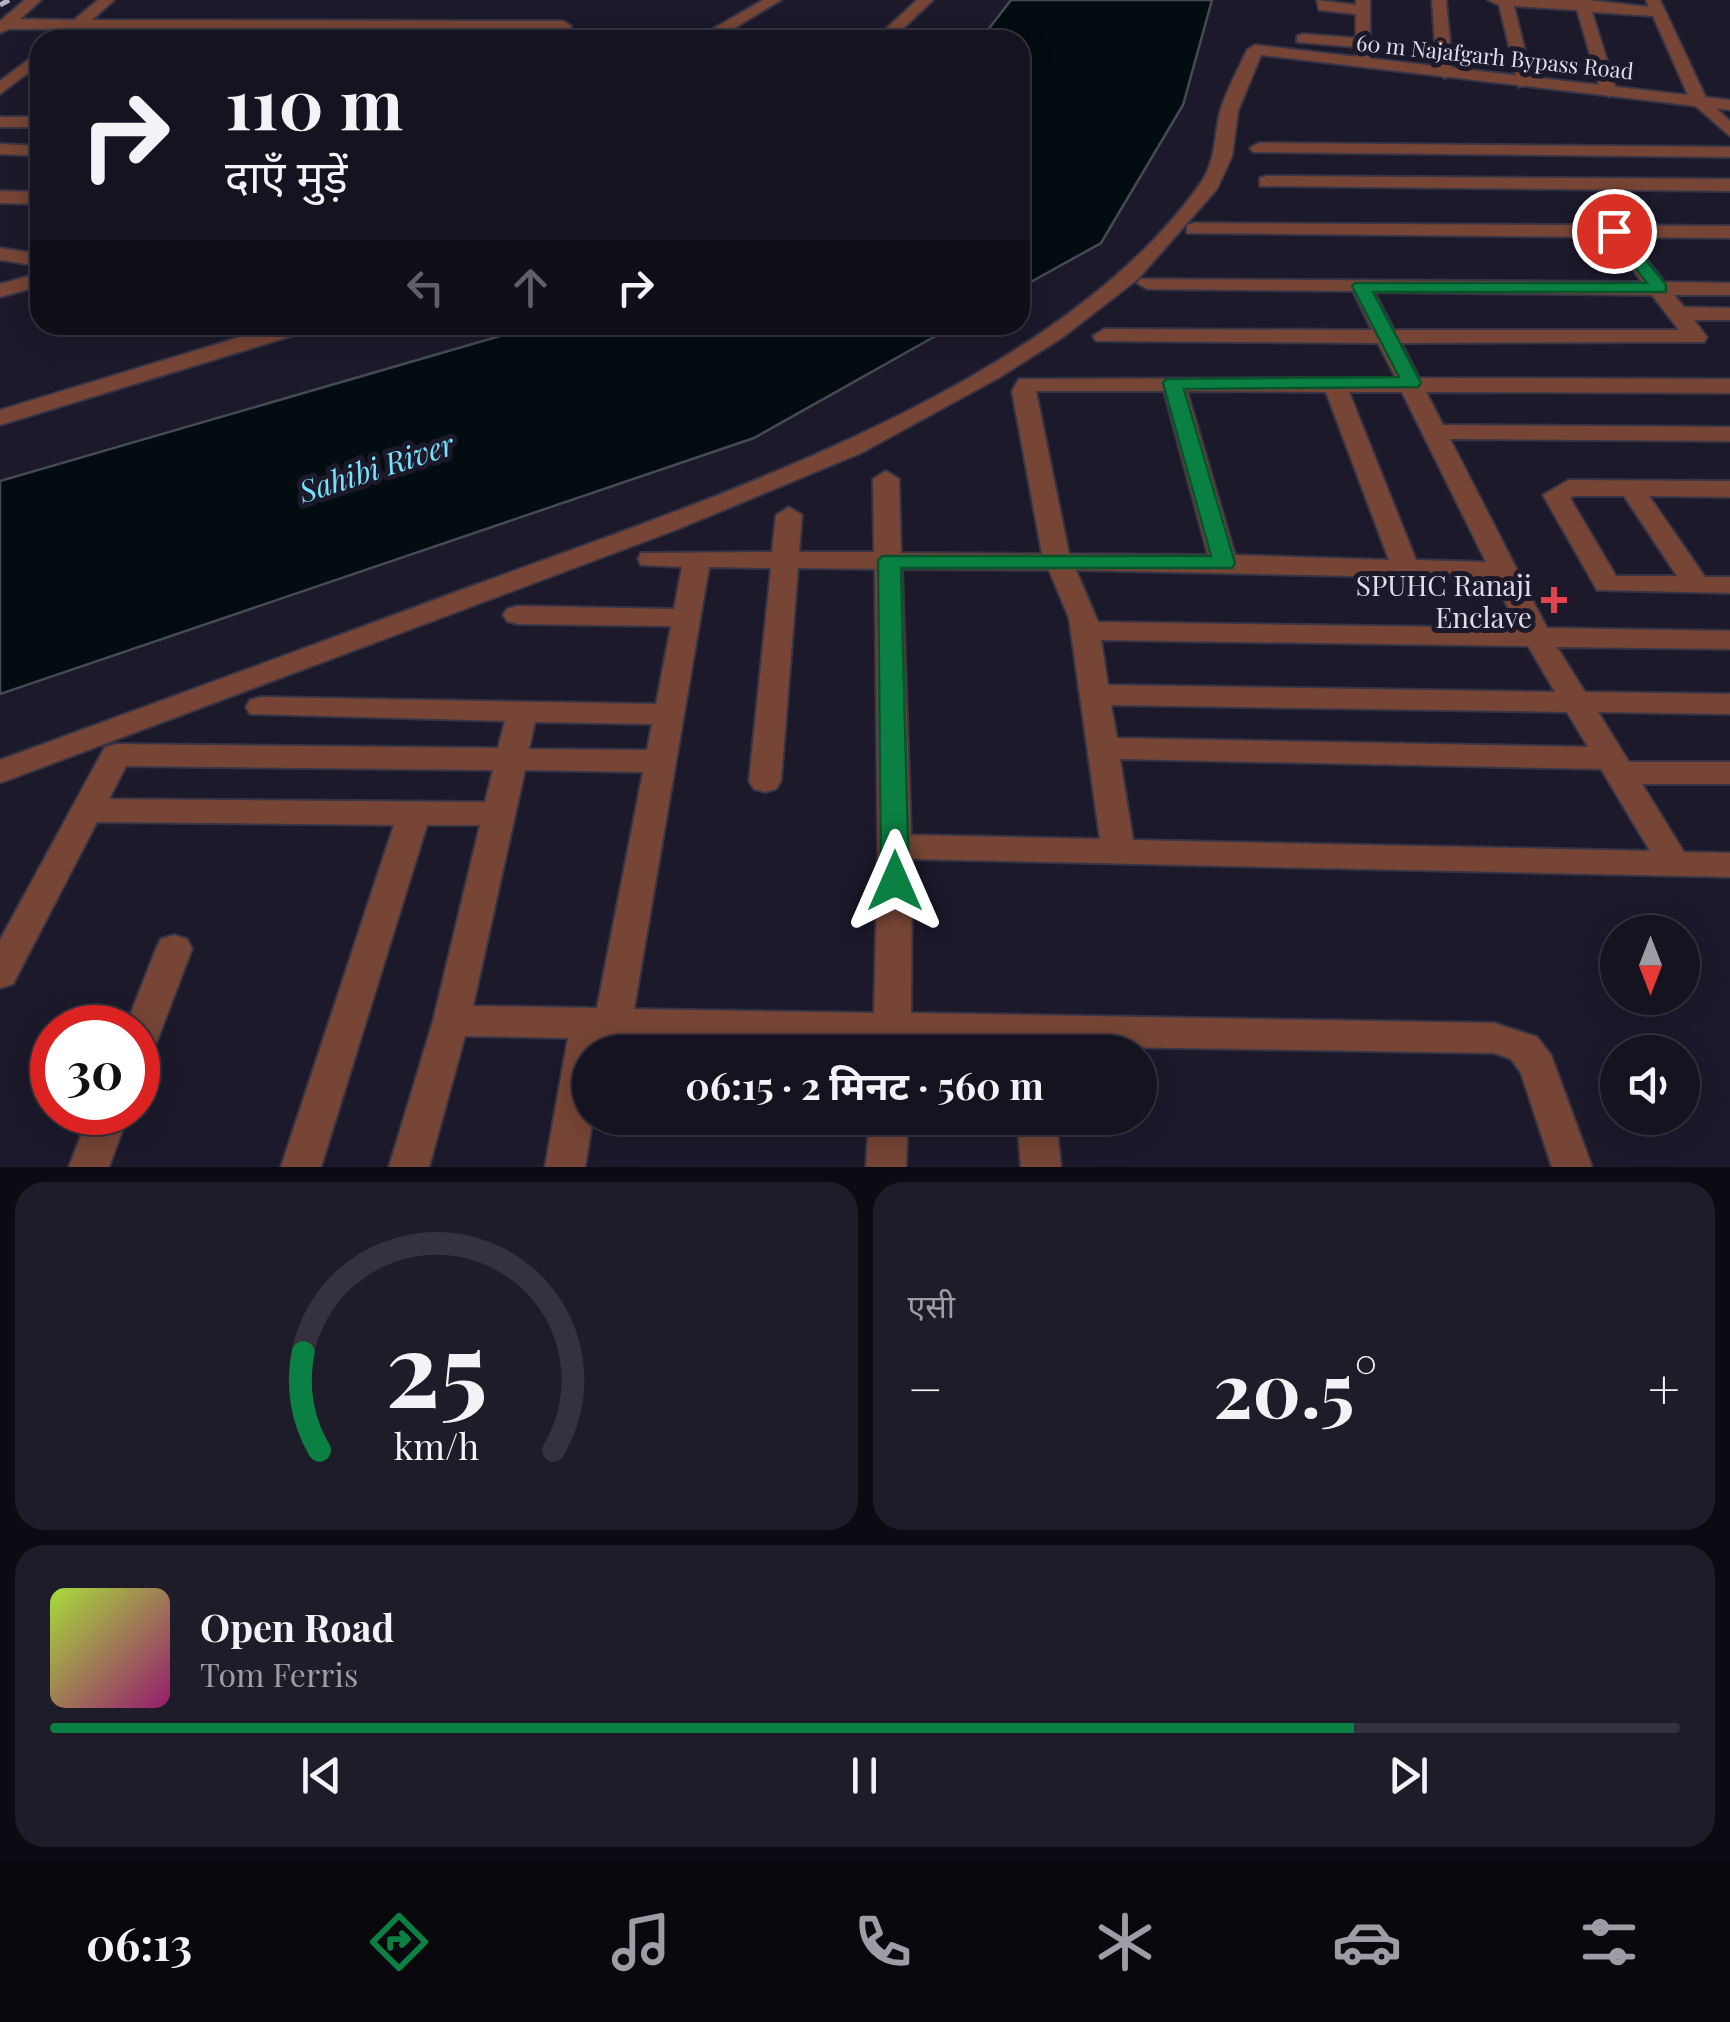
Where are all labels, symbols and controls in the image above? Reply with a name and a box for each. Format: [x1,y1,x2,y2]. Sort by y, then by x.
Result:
street label: 60 m Najafgarh Bypass Road [1355,27,1635,86]
text: 110 m [225,54,403,148]
icon: right [60,70,190,200]
text: दाएँ मुड़ें [225,144,348,204]
pin [1572,189,1657,274]
icon: arrive [1587,204,1642,259]
icon: left [398,260,453,315]
icon: ahead [503,260,558,315]
icon: right [608,260,663,315]
water label: Sahibi River [292,423,460,511]
place label: SPUHC Ranaji Enclave [1356,566,1532,635]
marker: SPUHC Ranaji Enclave [1541,587,1567,613]
position arrow [843,829,947,933]
north arrow [1600,915,1700,1015]
map controls [1600,915,1700,1135]
speed limit sign: 30 [30,1005,160,1135]
button: sound [1600,1035,1700,1135]
text: 06:15 · 2 मिनट · 560 m [685,1059,1044,1110]
text: एसी [908,1283,955,1326]
text: 25 [385,1295,487,1434]
text: 20.5° [1213,1337,1378,1437]
text: − [908,1350,943,1424]
text: + [1648,1350,1680,1424]
text: km/h [393,1421,479,1469]
text: Open Road [200,1601,394,1652]
text: Tom Ferris [200,1652,358,1695]
icon: previous [294,1748,349,1803]
icon: pause [837,1748,892,1803]
icon: next [1381,1748,1436,1803]
icon: directions [364,1907,434,1977]
icon: music [606,1907,676,1977]
icon: phone [848,1907,918,1977]
icon: climate [1090,1907,1160,1977]
icon: car [1332,1907,1402,1977]
icon: filters [1574,1907,1644,1977]
text: 06:13 [86,1912,192,1972]

